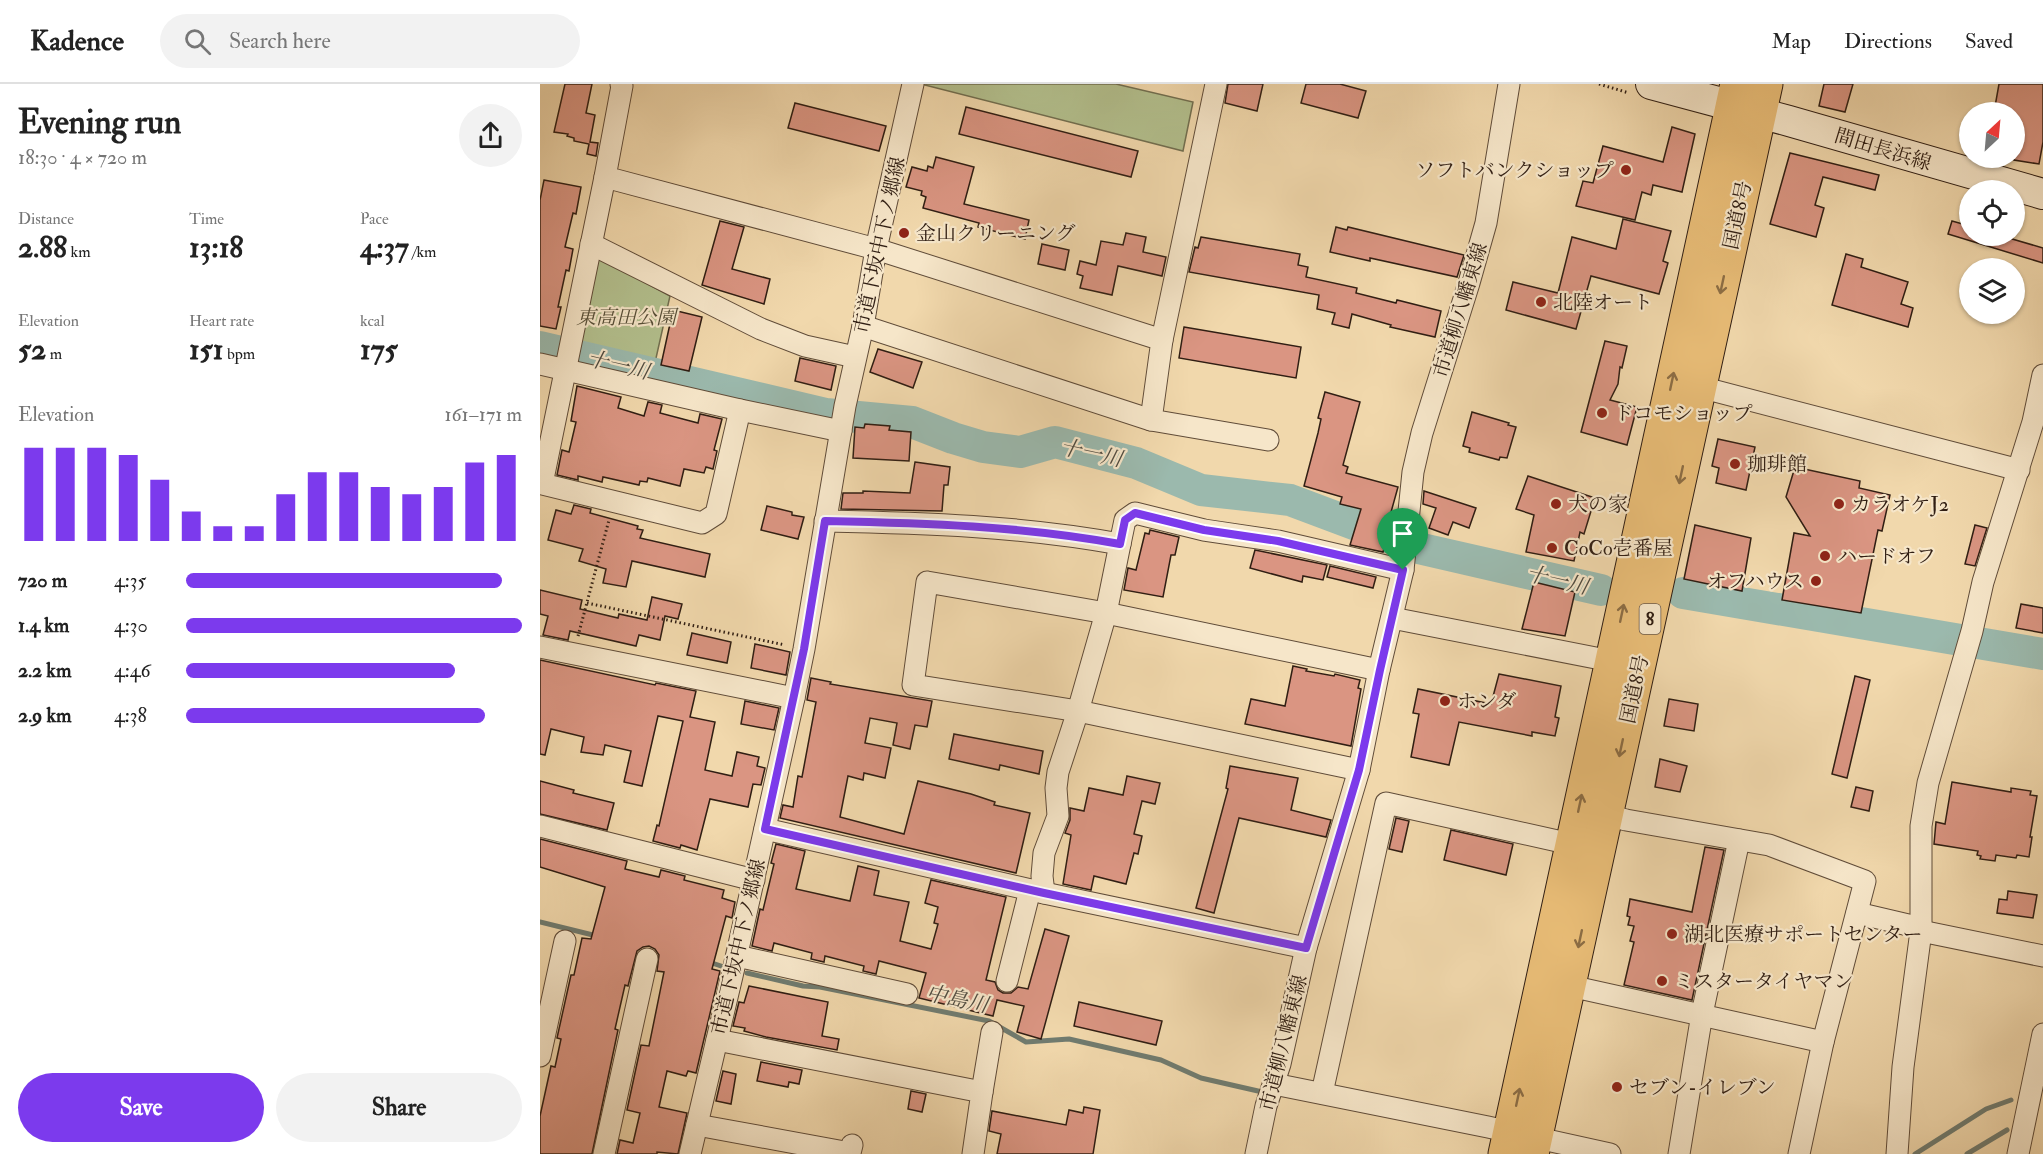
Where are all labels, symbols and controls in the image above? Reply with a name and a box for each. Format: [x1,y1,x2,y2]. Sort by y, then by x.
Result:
search box [160,14,580,68]
text: Kadence [30,24,124,59]
icon: search [181,25,214,58]
text: Search here [229,27,331,55]
text: Map [1771,28,1811,55]
text: Directions [1844,28,1932,55]
text: Saved [1965,28,2013,55]
text: Evening run [18,102,181,143]
north arrow [1959,102,2025,168]
map controls [1959,102,2025,324]
button: share [459,104,522,167]
street label: 間田長浜線 [1831,123,1934,176]
text: 18:30 · 4 × 720 m [18,145,147,170]
street label: 市道下坂中下ノ郷線 [849,154,910,336]
place label: ソフトバンクショップ [1415,158,1614,183]
marker: ソフトバンクショップ [1619,163,1633,177]
street label: 国道8号 [1718,179,1757,252]
button: locate [1959,180,2025,246]
text: Distance [18,209,74,229]
text: Time [189,209,224,229]
text: Pace [360,209,389,229]
place label: 金山クリーニング [916,221,1076,246]
marker: 金山クリーニング [897,226,911,240]
text: 2.88 [18,229,67,266]
text: 13:18 [189,229,243,266]
text: 4:37 [360,229,409,266]
street label: 市道柳八幡東線 [1428,240,1493,381]
text: km [67,242,91,262]
text: /km [409,242,436,262]
button: layers [1959,258,2025,324]
one-way arrow [1716,275,1727,294]
place label: 北陸オート [1553,290,1653,315]
marker: 北陸オート [1534,295,1548,309]
park label: 東高田公園 [576,305,679,330]
text: Elevation [18,311,79,331]
text: Heart rate [189,311,254,331]
text: kcal [360,311,385,331]
text: 52 [18,331,46,368]
text: 151 [189,331,224,368]
text: 175 [360,331,398,368]
text: m [46,344,62,364]
text: bpm [224,344,255,364]
water label: 十一川 [584,345,654,386]
one-way arrow [1667,372,1678,392]
place label: ドコモショップ [1614,401,1753,426]
text: Elevation [18,402,94,427]
text: 161–171 m [445,402,522,427]
marker: ドコモショップ [1595,406,1609,420]
water label: 十一川 [1057,434,1126,474]
place label: 珈琲館 [1747,452,1807,477]
marker: 珈琲館 [1728,457,1742,471]
one-way arrow [1675,465,1686,485]
place label: 犬の家 [1568,492,1628,517]
place label: カラオケJ2 [1851,492,1949,517]
marker: 犬の家 [1549,497,1563,511]
marker: カラオケJ2 [1832,497,1846,511]
pin [1377,508,1428,570]
icon: arrive [1386,517,1419,550]
place label: CoCo壱番屋 [1564,536,1673,561]
marker: CoCo壱番屋 [1545,541,1559,555]
place label: ハードオフ [1837,544,1936,569]
marker: ハードオフ [1818,549,1832,563]
water label: 十一川 [1523,560,1593,601]
text: 720 m [18,568,67,593]
text: 4:35 [114,568,146,593]
place label: オフハウス [1707,569,1804,594]
marker: オフハウス [1809,574,1823,588]
one-way arrow [1617,604,1628,623]
road number: 8 [1640,604,1660,634]
text: 1.4 km [18,613,69,638]
text: 4:30 [114,613,148,638]
street label: 国道8号 [1615,653,1654,726]
text: 2.2 km [18,658,71,683]
text: 4:46 [114,658,151,683]
place label: ホンダ [1457,689,1516,714]
marker: ホンダ [1438,694,1452,708]
text: 2.9 km [18,703,72,728]
text: 4:38 [114,703,147,728]
one-way arrow [1615,738,1627,757]
one-way arrow [1575,794,1586,814]
street label: 市道下坂中下ノ郷線 [706,857,771,1038]
place label: 湖北医療サポートセンター [1684,922,1923,947]
marker: 湖北医療サポートセンター [1665,927,1679,941]
one-way arrow [1574,928,1585,948]
place label: ミスタータイヤマン [1674,969,1854,994]
street label: 市道柳八幡東線 [1254,972,1313,1114]
marker: ミスタータイヤマン [1655,974,1669,988]
water label: 中島川 [923,980,992,1020]
button: Save [18,1073,264,1142]
button: Share [276,1073,522,1142]
place label: セブン-イレブン [1629,1075,1776,1100]
marker: セブン-イレブン [1610,1080,1624,1094]
one-way arrow [1512,1088,1524,1107]

